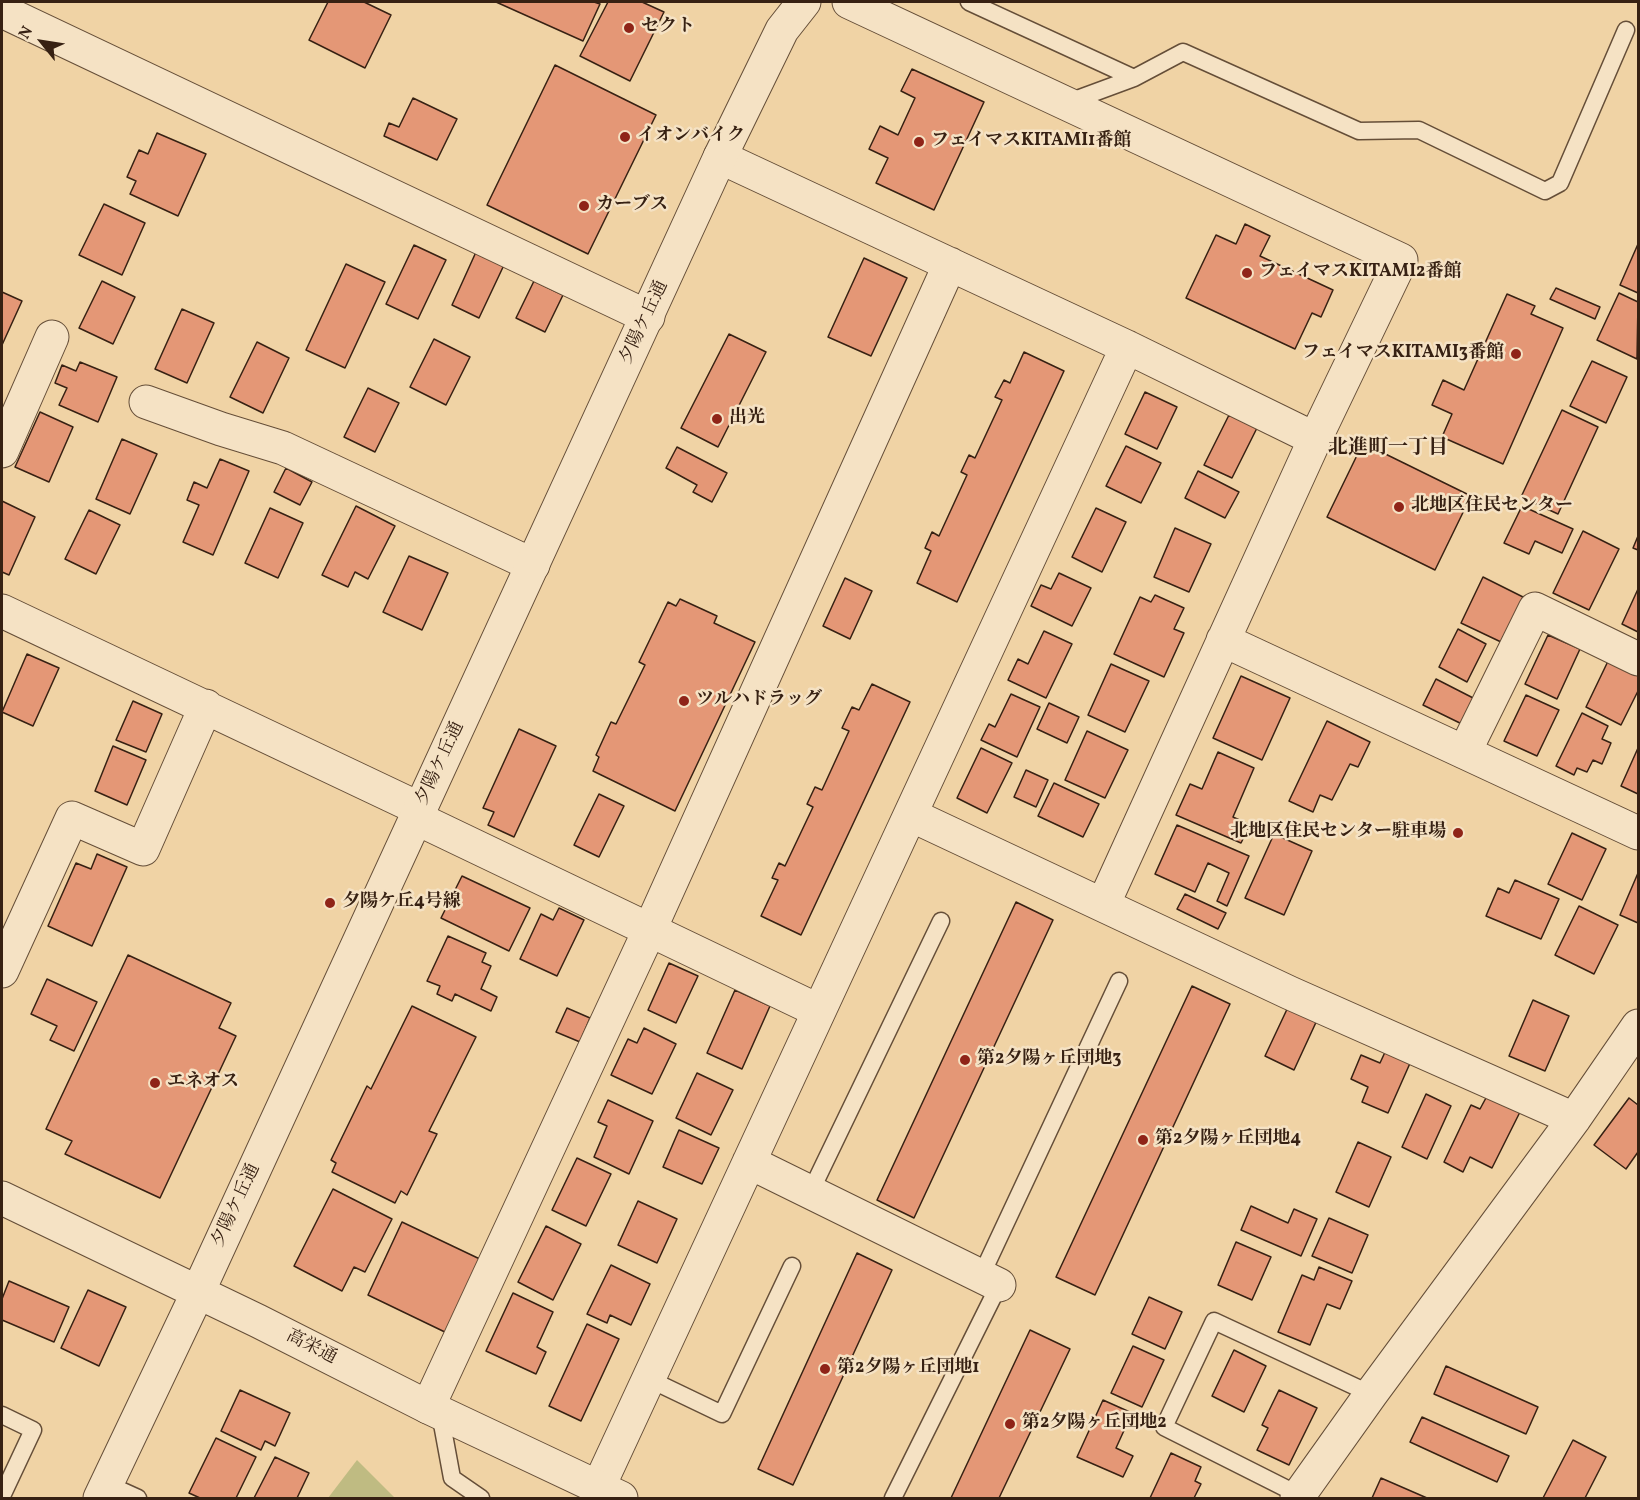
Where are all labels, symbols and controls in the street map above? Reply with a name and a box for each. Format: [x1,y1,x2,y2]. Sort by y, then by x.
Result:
north arrow [12,12,72,72]
place label: セクト [641,17,695,39]
marker: セクト [622,21,636,35]
text: N [14,22,39,44]
place label: イオンバイク [637,126,745,148]
marker: イオンバイク [618,130,632,144]
place label: フェイマスKITAMI1番館 [931,131,1131,153]
marker: フェイマスKITAMI1番館 [912,135,926,149]
place label: カーブス [596,195,668,217]
marker: カーブス [577,199,591,213]
place label: フェイマスKITAMI2番館 [1259,262,1461,284]
marker: フェイマスKITAMI2番館 [1240,266,1254,280]
street label: 夕陽ケ丘通 [616,278,674,368]
place label: フェイマスKITAMI3番館 [1302,343,1504,365]
marker: フェイマスKITAMI3番館 [1509,347,1523,361]
place label: 出光 [729,408,765,430]
marker: 出光 [710,412,724,426]
district label: 北進町一丁目 [1328,437,1448,461]
place label: 北地区住民センター [1411,496,1573,518]
marker: 北地区住民センター [1392,500,1406,514]
place label: ツルハドラッグ [696,690,822,712]
marker: ツルハドラッグ [677,694,691,708]
street label: 夕陽ケ丘通 [412,719,470,809]
place label: 北地区住民センター駐車場 [1230,822,1446,844]
marker: 北地区住民センター駐車場 [1451,826,1465,840]
place label: 夕陽ケ丘4号線 [342,892,461,914]
marker: 夕陽ケ丘4号線 [323,896,337,910]
place label: 第2夕陽ヶ丘団地3 [977,1049,1122,1071]
marker: 第2夕陽ヶ丘団地3 [958,1053,972,1067]
place label: エネオス [167,1072,239,1094]
marker: エネオス [148,1076,162,1090]
place label: 第2夕陽ヶ丘団地4 [1155,1129,1301,1151]
marker: 第2夕陽ヶ丘団地4 [1136,1133,1150,1147]
street label: 夕陽ケ丘通 [208,1161,266,1251]
street label: 高栄通 [282,1326,340,1370]
place label: 第2夕陽ヶ丘団地1 [837,1358,980,1380]
marker: 第2夕陽ヶ丘団地1 [818,1362,832,1376]
place label: 第2夕陽ヶ丘団地2 [1022,1413,1167,1435]
marker: 第2夕陽ヶ丘団地2 [1003,1417,1017,1431]

